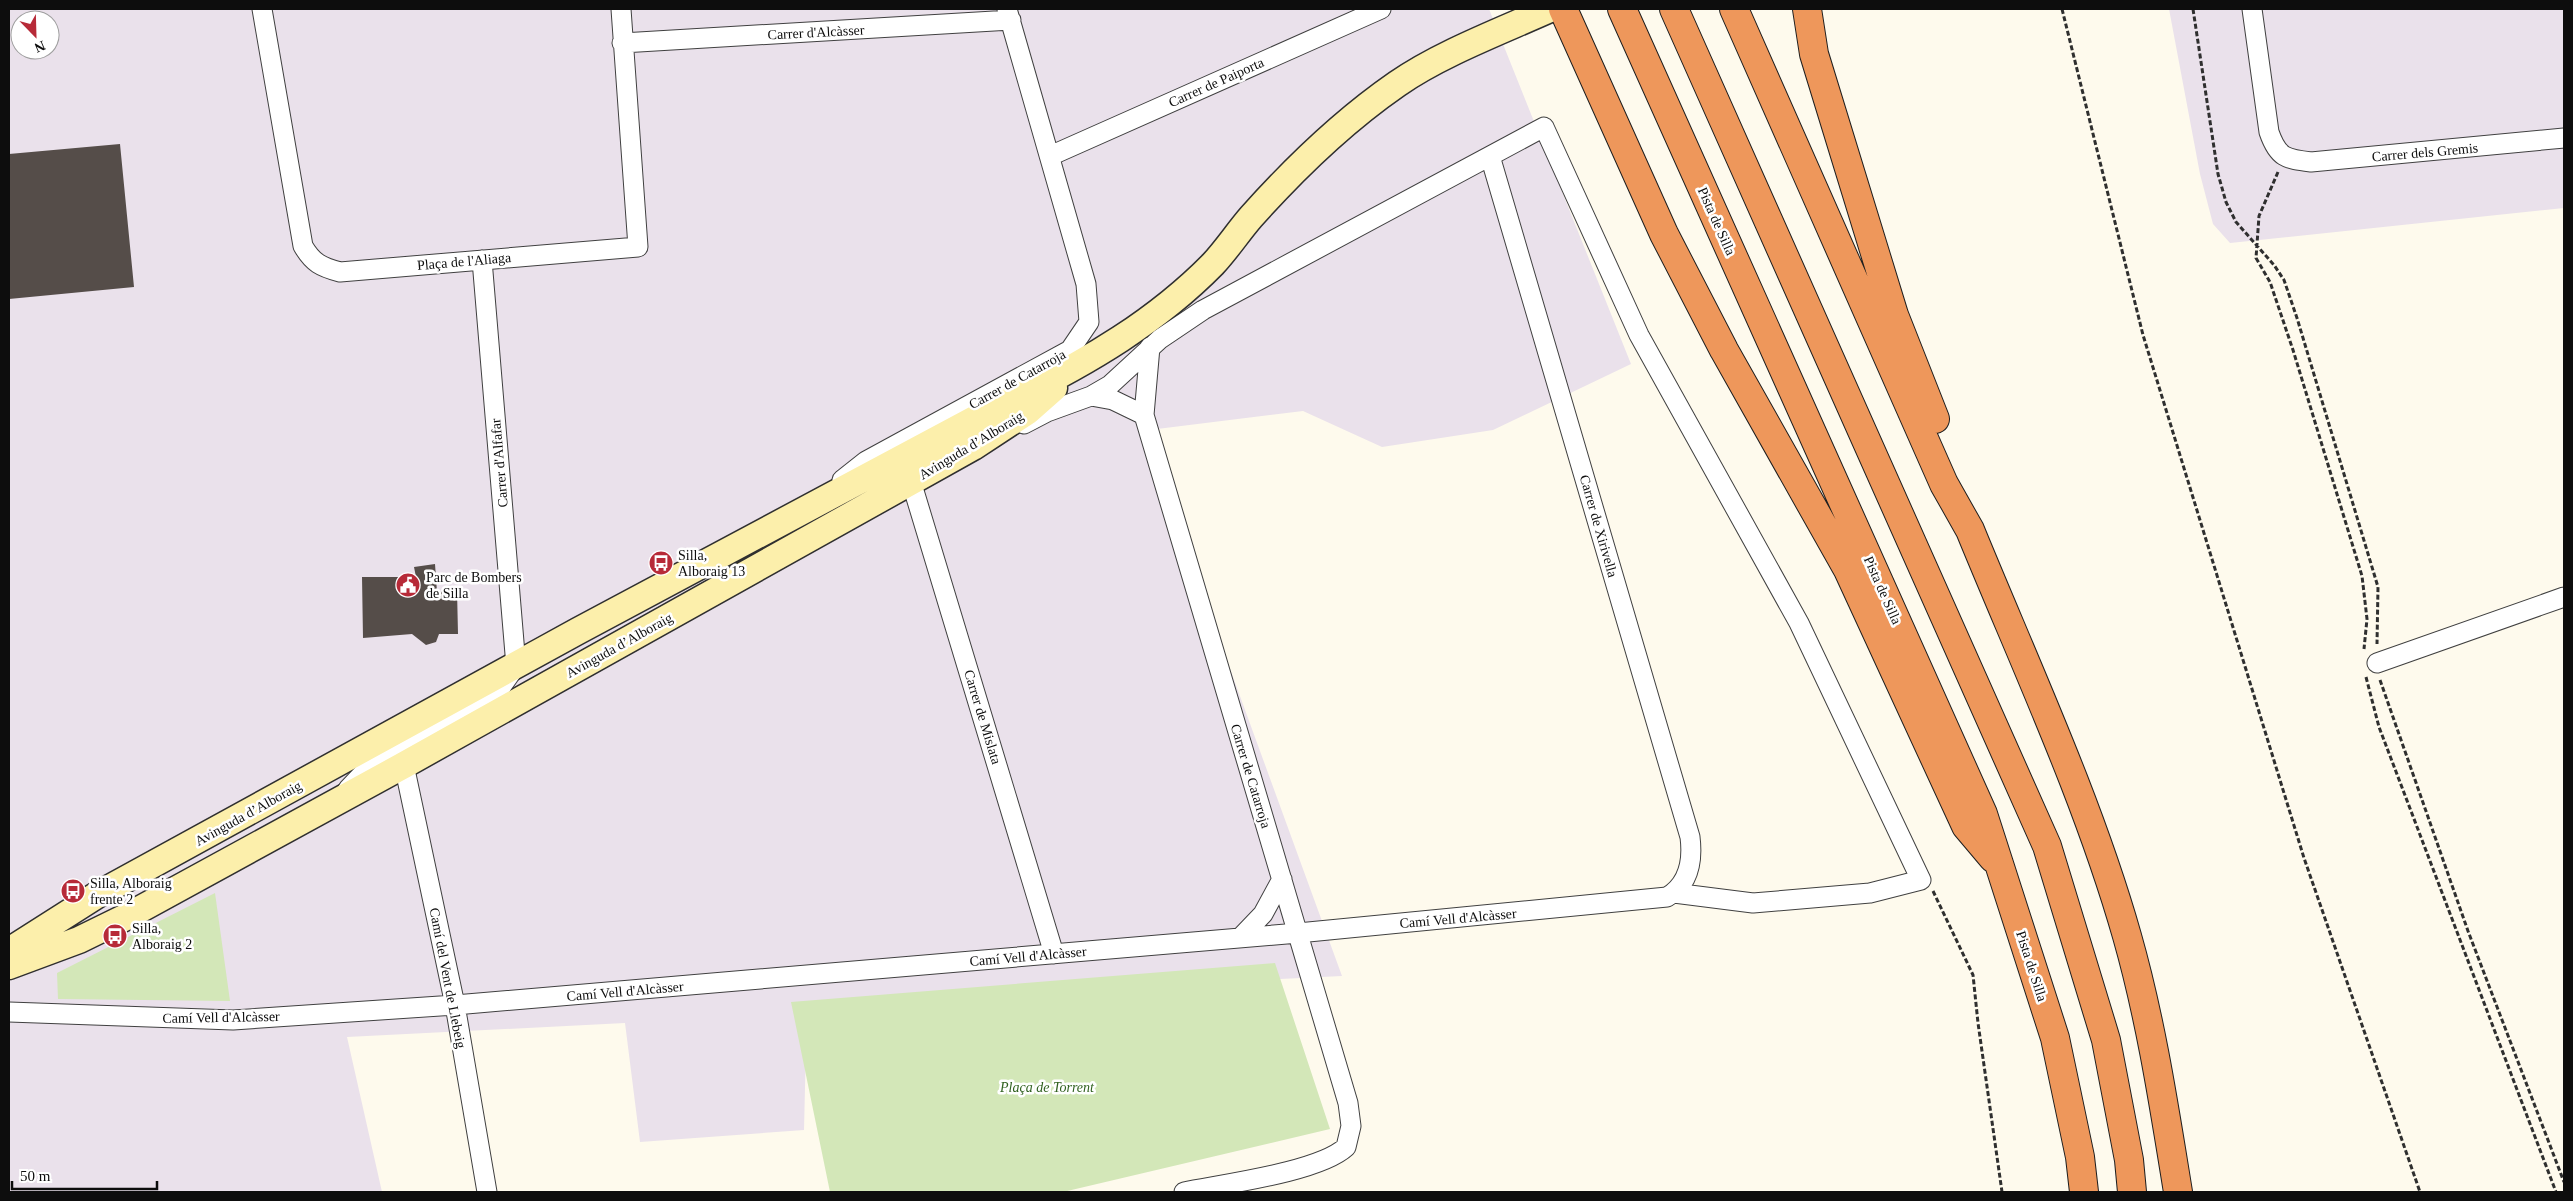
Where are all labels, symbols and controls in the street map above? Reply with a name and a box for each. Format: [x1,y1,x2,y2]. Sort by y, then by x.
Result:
north arrow [10,10,60,60]
street label: Carrer d'Alcàsser [767,22,865,43]
text: N [32,38,47,55]
street label: Carrer de Paiporta [1166,54,1267,110]
street label: Carrer dels Gremis [2371,140,2479,165]
street label: Pista de Silla [1695,185,1739,258]
street label: Plaça de l'Aliaga [416,250,512,273]
street label: Carrer de Catarroja [966,346,1069,412]
street label: Avinguda d’Alboraig [916,408,1026,483]
street label: Carrer d'Alfafar [488,418,511,508]
street label: Carrer de Xirivella [1577,473,1621,580]
place label: Silla, Alboraig 13 [678,548,745,579]
bus stop icon: Silla, Alboraig 13 [648,550,674,576]
street label: Pista de Silla [1861,554,1905,627]
place label: Parc de Bombers de Silla [426,570,522,601]
public building icon: Parc de Bombers de Silla [395,572,421,598]
street label: Avinguda d’Alboraig [564,610,675,681]
street label: Carrer de Mislata [961,668,1004,767]
street label: Carrer de Catarroja [1228,722,1274,831]
street label: Avinguda d’Alboraig [193,778,304,849]
place label: Silla, Alboraig frente 2 [90,876,172,907]
bus stop icon: Silla, Alboraig frente 2 [60,878,86,904]
street label: Camí Vell d'Alcàsser [1399,906,1517,931]
street label: Camí del Vent de Llebeig [427,907,468,1050]
place label: Silla, Alboraig 2 [132,921,192,952]
bus stop icon: Silla, Alboraig 2 [102,923,128,949]
street label: Pista de Silla [2013,929,2050,1004]
street label: Camí Vell d'Alcàsser [969,944,1087,969]
street label: Camí Vell d'Alcàsser [566,979,684,1004]
street label: Camí Vell d'Alcàsser [162,1009,280,1026]
park label: Plaça de Torrent [999,1080,1095,1095]
scale bar [12,1158,158,1190]
text: 50 m [20,1168,51,1184]

